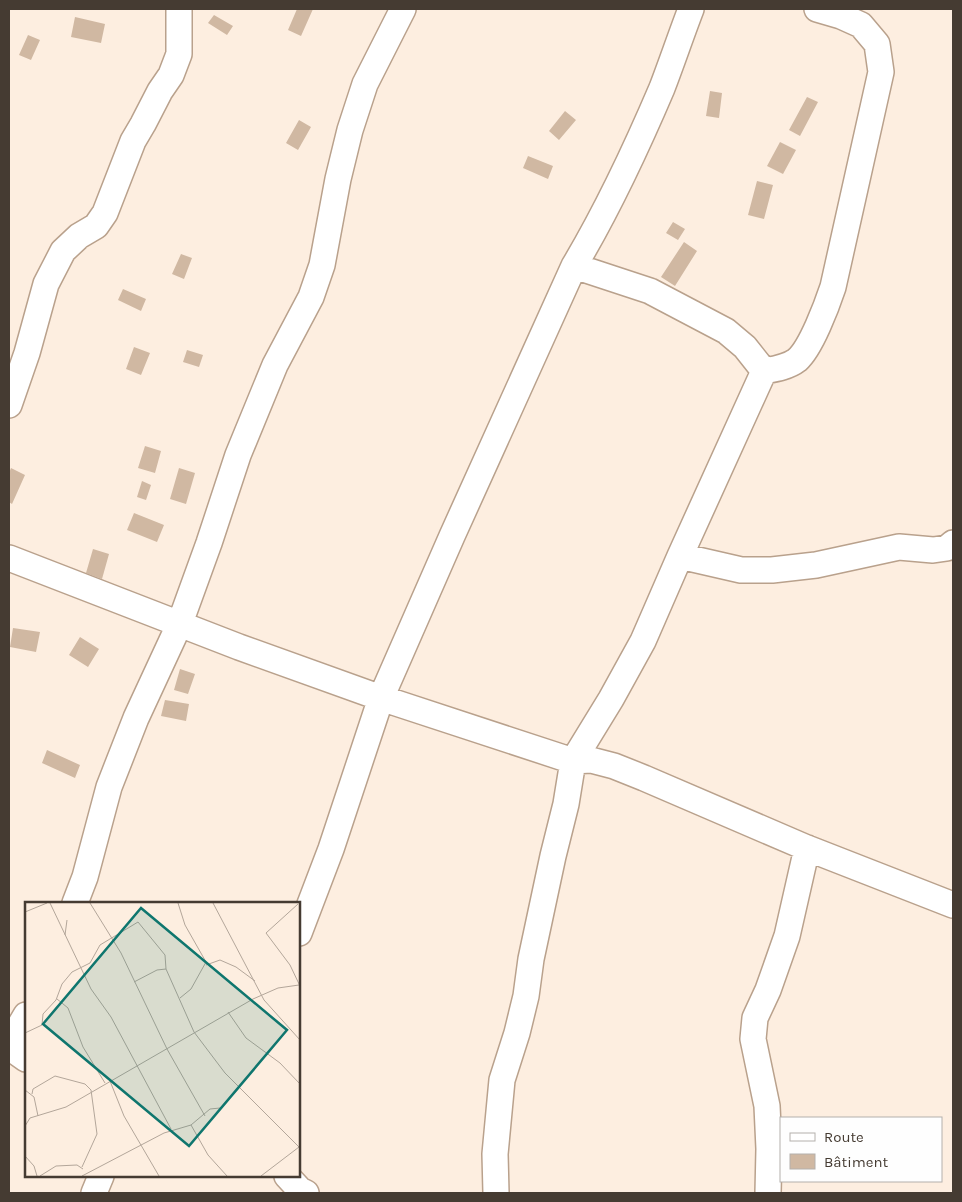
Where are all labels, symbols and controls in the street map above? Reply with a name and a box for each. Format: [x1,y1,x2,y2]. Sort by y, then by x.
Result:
inset map [25,902,300,1177]
legend [780,1117,942,1182]
text: Route [824,1128,864,1146]
text: Bâtiment [824,1153,888,1171]

